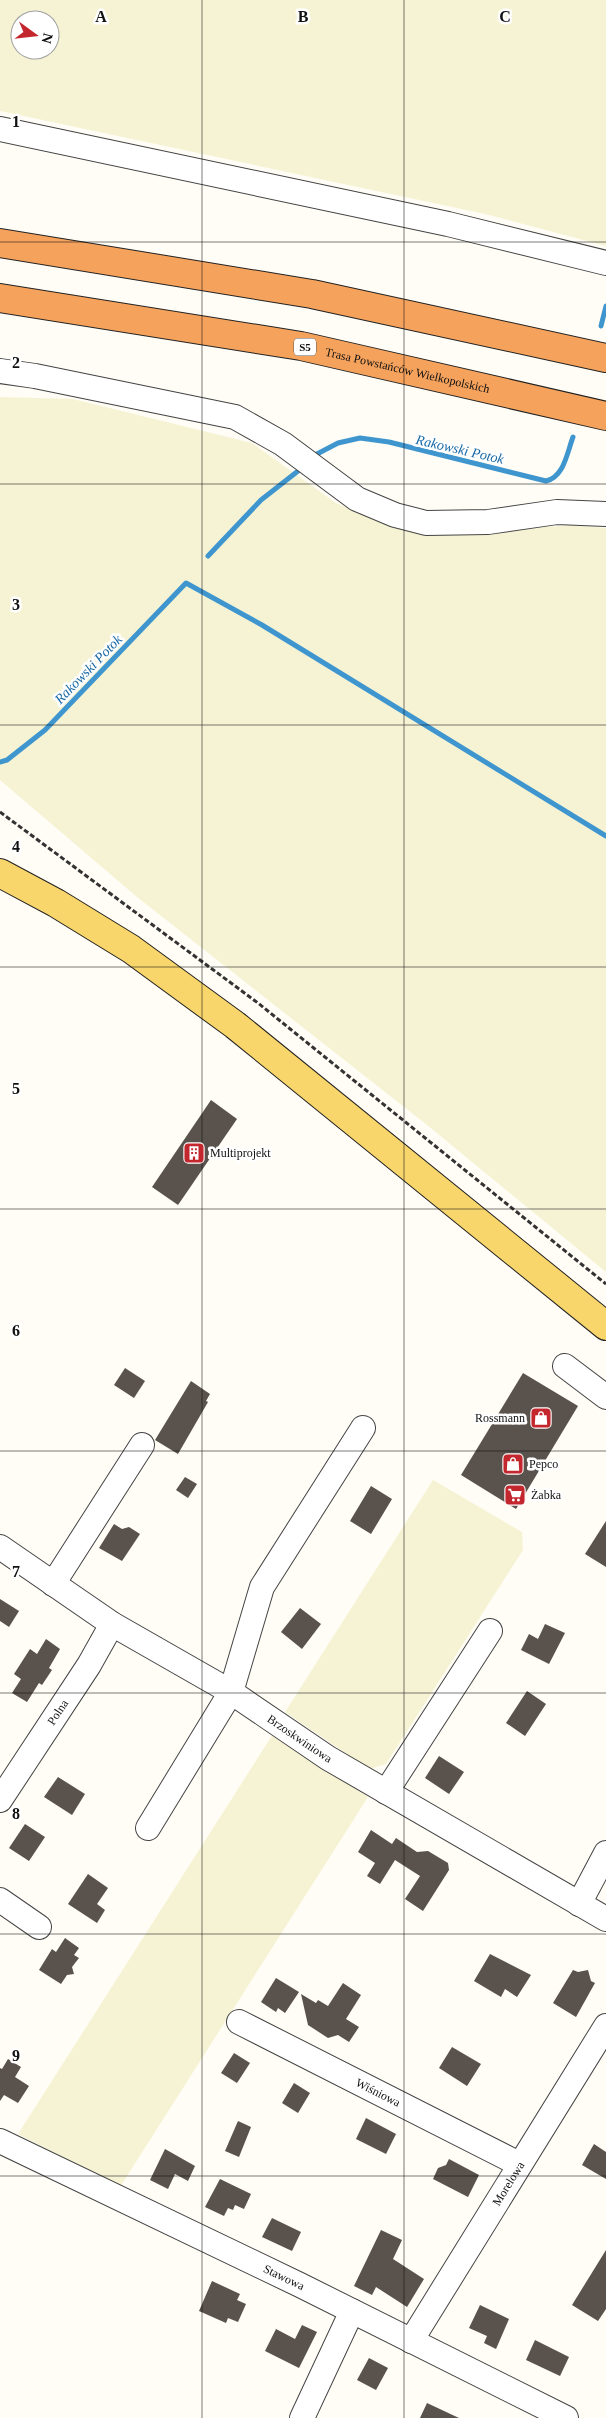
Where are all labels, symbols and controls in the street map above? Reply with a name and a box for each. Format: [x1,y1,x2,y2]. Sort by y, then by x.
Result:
text: A [95,8,107,25]
text: B [298,8,309,25]
text: C [499,8,511,25]
north arrow [10,10,60,60]
text: N [39,31,56,45]
text: 1 [12,113,20,130]
road number: S5 [294,338,316,356]
street label: Trasa Powstańców Wielkopolskich [324,345,491,396]
text: 2 [12,354,20,371]
water label: Rakowski Potok [413,432,506,467]
text: 3 [12,596,20,613]
water label: Rakowski Potok [51,631,125,708]
text: 4 [12,838,20,855]
text: 5 [12,1080,20,1097]
building icon: Multiprojekt [182,1141,206,1165]
place label: Multiprojekt [210,1146,271,1160]
text: 6 [12,1322,20,1339]
shop icon: Rossmann [529,1406,553,1430]
place label: Rossmann [475,1411,525,1425]
shop icon: Pepco [501,1452,525,1476]
place label: Pepco [529,1457,558,1471]
supermarket icon: Żabka [503,1483,527,1507]
place label: Żabka [531,1488,562,1502]
text: 7 [12,1563,20,1580]
street label: Polna [44,1697,72,1728]
street label: Brzoskwiniowa [265,1712,335,1766]
text: 8 [12,1805,20,1822]
text: 9 [12,2047,20,2064]
street label: Wiśniowa [353,2075,403,2110]
street label: Morelowa [489,2158,528,2208]
street label: Stawowa [261,2261,308,2293]

